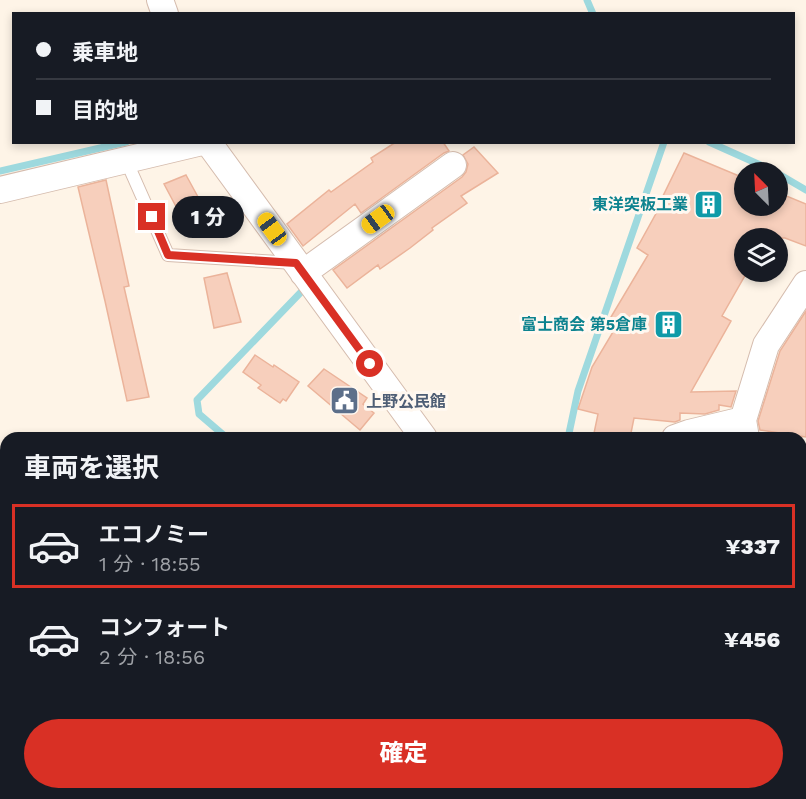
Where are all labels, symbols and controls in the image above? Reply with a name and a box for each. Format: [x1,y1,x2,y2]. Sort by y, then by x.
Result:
text: 乗車地 [72,40,138,65]
text: 目的地 [72,98,138,123]
north arrow [734,162,788,216]
map controls [734,162,788,282]
building icon: 東洋突板工業 [693,188,725,220]
place label: 東洋突板工業 [592,195,688,214]
callout: 1 分 [173,196,245,238]
car [358,201,398,237]
route end [138,203,165,230]
text: 1 分 [191,205,225,229]
car [254,209,290,249]
button: layers [734,228,788,282]
building icon: 富士商会 第5倉庫 [652,308,684,340]
place label: 富士商会 第5倉庫 [521,315,647,334]
route start [356,350,383,377]
public building icon: 上野公民館 [329,385,361,417]
place label: 上野公民館 [366,392,446,411]
text: 車両を選択 [24,452,159,484]
icon: car [27,519,81,573]
text: エコノミー [99,522,209,547]
text: ¥337 [725,534,780,559]
text: 1 分 · 18:55 [99,552,201,576]
icon: car [27,612,81,666]
text: コンフォート [99,615,230,640]
text: ¥456 [724,627,780,652]
text: 2 分 · 18:56 [99,645,205,669]
button: 確定 [24,719,783,788]

